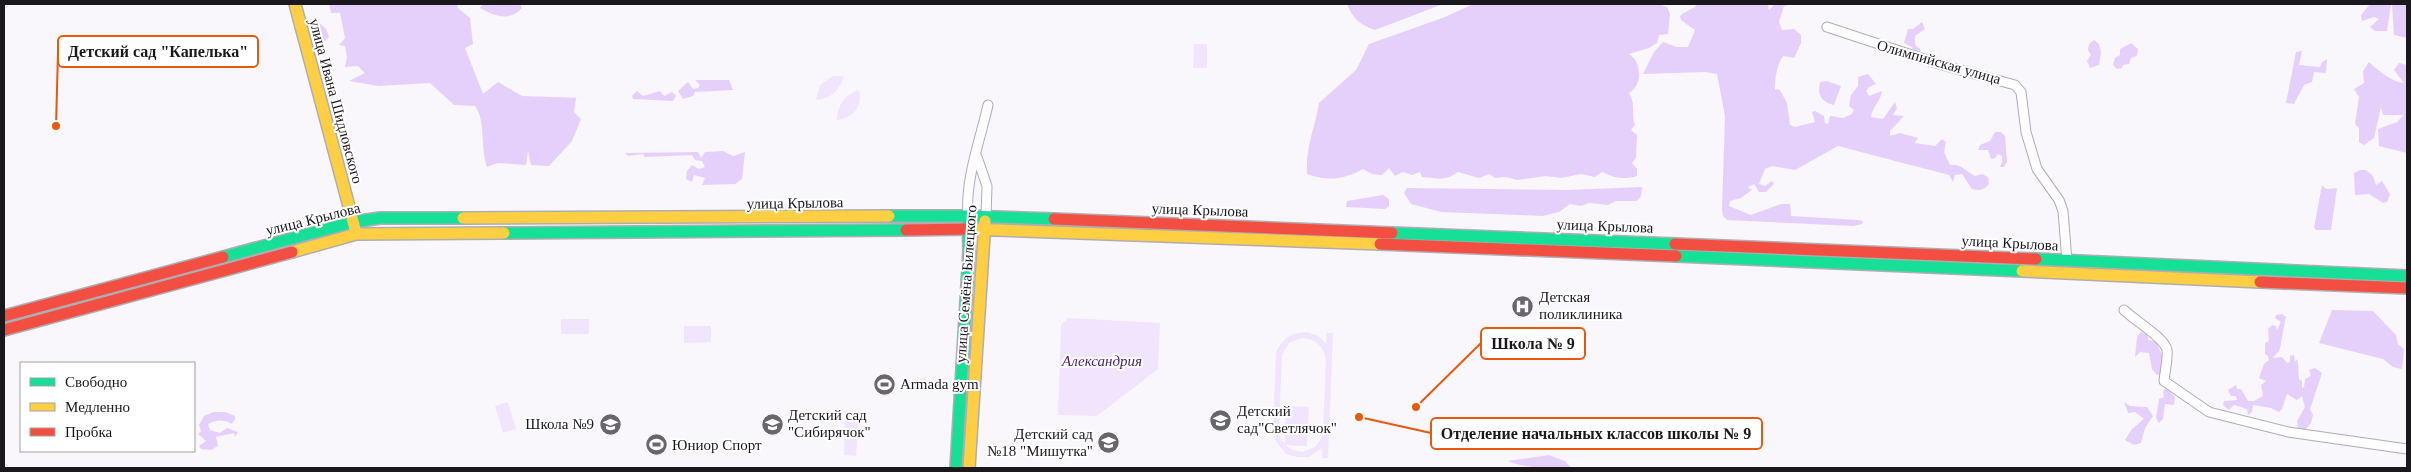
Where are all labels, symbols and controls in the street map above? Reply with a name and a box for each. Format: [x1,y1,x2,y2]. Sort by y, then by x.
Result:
street label: улица Ивана Шидловского [306,17,366,185]
callout: Детский сад "Капелька" [58,36,258,67]
street label: Олимпийская улица [1875,37,2003,87]
text: Детский сад "Капелька" [68,43,248,61]
street label: улица Крылова [746,194,844,212]
street label: улица Крылова [264,199,362,238]
street label: улица Крылова [1151,200,1249,220]
street label: улица Семёна Билецкого [952,204,980,364]
street label: улица Крылова [1556,216,1654,236]
street label: улица Крылова [1961,232,2059,254]
place label: Детская поликлиника [1539,289,1623,322]
hospital icon: Детская поликлиника [1511,294,1535,318]
callout: Школа № 9 [1481,328,1585,359]
text: Школа № 9 [1491,335,1575,352]
park label: Александрия [1061,353,1142,369]
legend [20,362,195,452]
sports icon: Armada gym [872,372,896,396]
text: Свободно [65,374,127,390]
place label: Armada gym [900,376,979,392]
text: Медленно [65,399,130,415]
place label: Детский сад"Светлячок" [1237,403,1337,436]
place label: Детский сад "Сибирячок" [788,407,871,440]
school or university icon: Детский сад"Светлячок" [1209,408,1233,432]
school or university icon: Школа №9 [598,412,622,436]
school or university icon: Детский сад "Сибирячок" [760,412,784,436]
place label: Школа №9 [525,416,594,432]
callout: Отделение начальных классов школы № 9 [1431,418,1762,449]
text: Пробка [65,424,113,440]
text: Отделение начальных классов школы № 9 [1441,425,1751,442]
place label: Детский сад №18 "Мишутка" [987,426,1093,459]
school or university icon: Детский сад №18 "Мишутка" [1097,431,1121,455]
sports icon: Юниор Спорт [644,433,668,457]
place label: Юниор Спорт [672,437,762,453]

